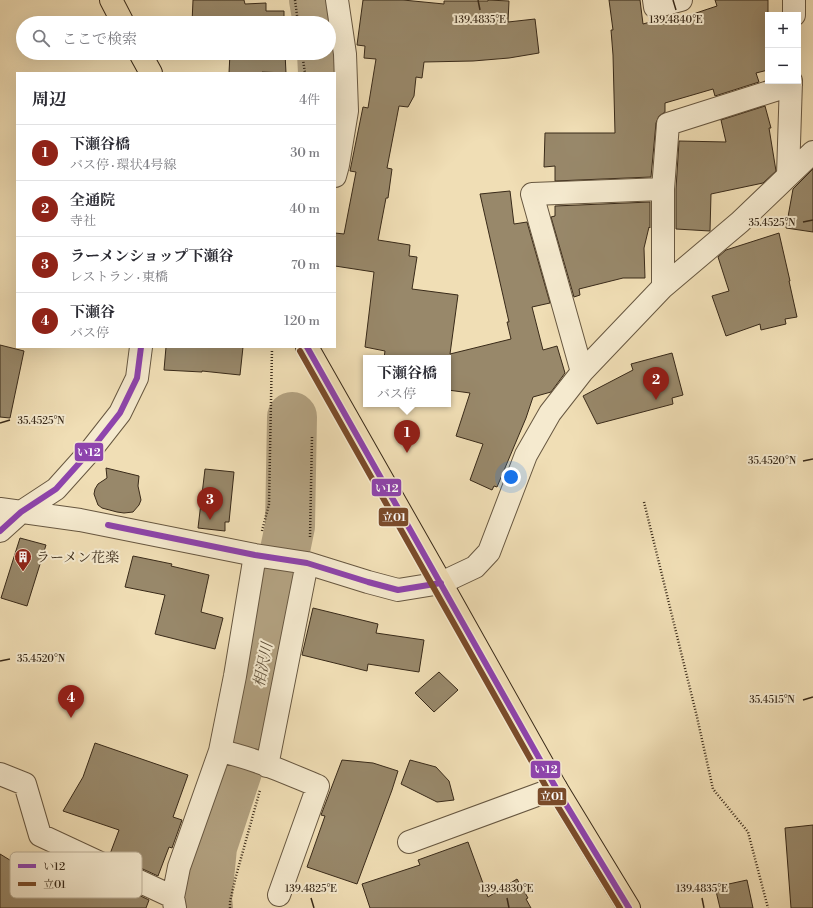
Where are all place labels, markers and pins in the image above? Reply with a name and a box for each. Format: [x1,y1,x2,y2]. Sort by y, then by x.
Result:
pin: 2 [643,367,669,400]
pin: 1 [394,420,420,453]
pin: 3 [197,487,223,520]
building icon: ラーメン花楽 [13,547,33,572]
place label: ラーメン花楽 [36,549,119,567]
pin: 4 [58,685,84,718]

